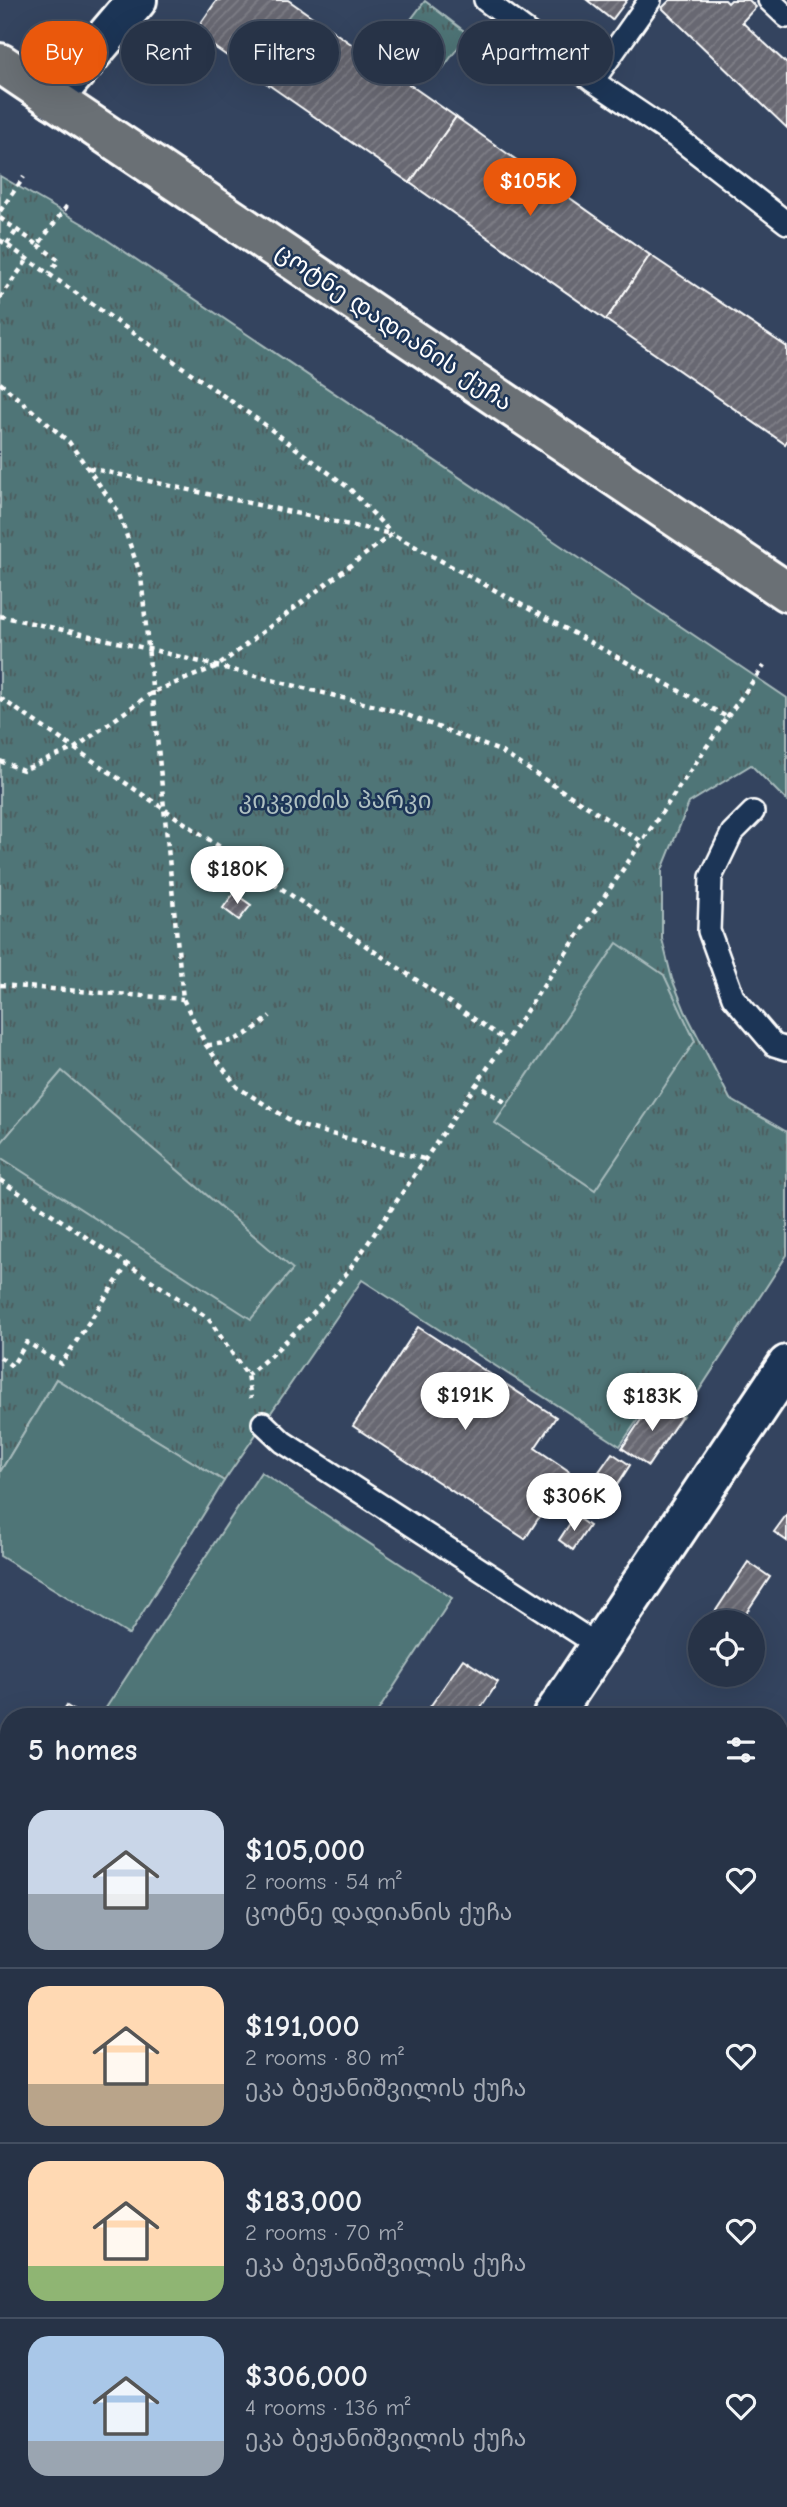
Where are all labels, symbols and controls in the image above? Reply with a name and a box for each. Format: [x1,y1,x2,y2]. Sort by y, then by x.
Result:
chip: Buy [21,21,107,84]
chip: Rent [121,21,215,84]
chip: Filters [229,21,339,84]
chip: New [353,21,444,84]
chip: Apartment [458,21,613,84]
pin: $105K [481,158,579,218]
text: $105K [499,167,561,194]
street label: ცოტნე დადიანის ქუჩა [270,237,518,417]
park label: კიკვიძის პარკი [239,786,431,814]
pin: $180K [188,846,286,906]
text: $180K [207,855,267,882]
pin: $191K [416,1372,514,1432]
pin: $183K [603,1374,701,1433]
text: $191K [437,1381,493,1408]
text: $183K [623,1382,681,1409]
pin: $306K [525,1474,623,1533]
text: $306K [542,1482,606,1509]
map controls [688,1610,765,1687]
button: locate [688,1610,765,1687]
icon: filters [722,1731,760,1769]
text: 5 homes [28,1733,137,1768]
text: $105,000 [245,1833,365,1868]
icon: home [84,1838,168,1922]
icon: heart [722,1861,760,1899]
text: 2 rooms · 54 m² [245,1868,402,1895]
text: ცოტნე დადიანის ქუჩა [245,1899,512,1926]
text: $191,000 [245,2009,360,2044]
icon: home [84,2014,168,2098]
icon: heart [722,2037,760,2075]
text: 2 rooms · 80 m² [245,2044,404,2071]
text: ეკა ბეჟანიშვილის ქუჩა [245,2075,526,2102]
text: $183,000 [245,2184,362,2219]
icon: home [84,2189,168,2273]
icon: heart [722,2212,760,2250]
text: 2 rooms · 70 m² [245,2219,403,2246]
text: ეკა ბეჟანიშვილის ქუჩა [245,2250,526,2277]
text: $306,000 [245,2359,368,2394]
icon: home [84,2364,168,2448]
icon: heart [722,2387,760,2425]
text: 4 rooms · 136 m² [245,2394,411,2421]
text: ეკა ბეჟანიშვილის ქუჩა [245,2425,526,2452]

